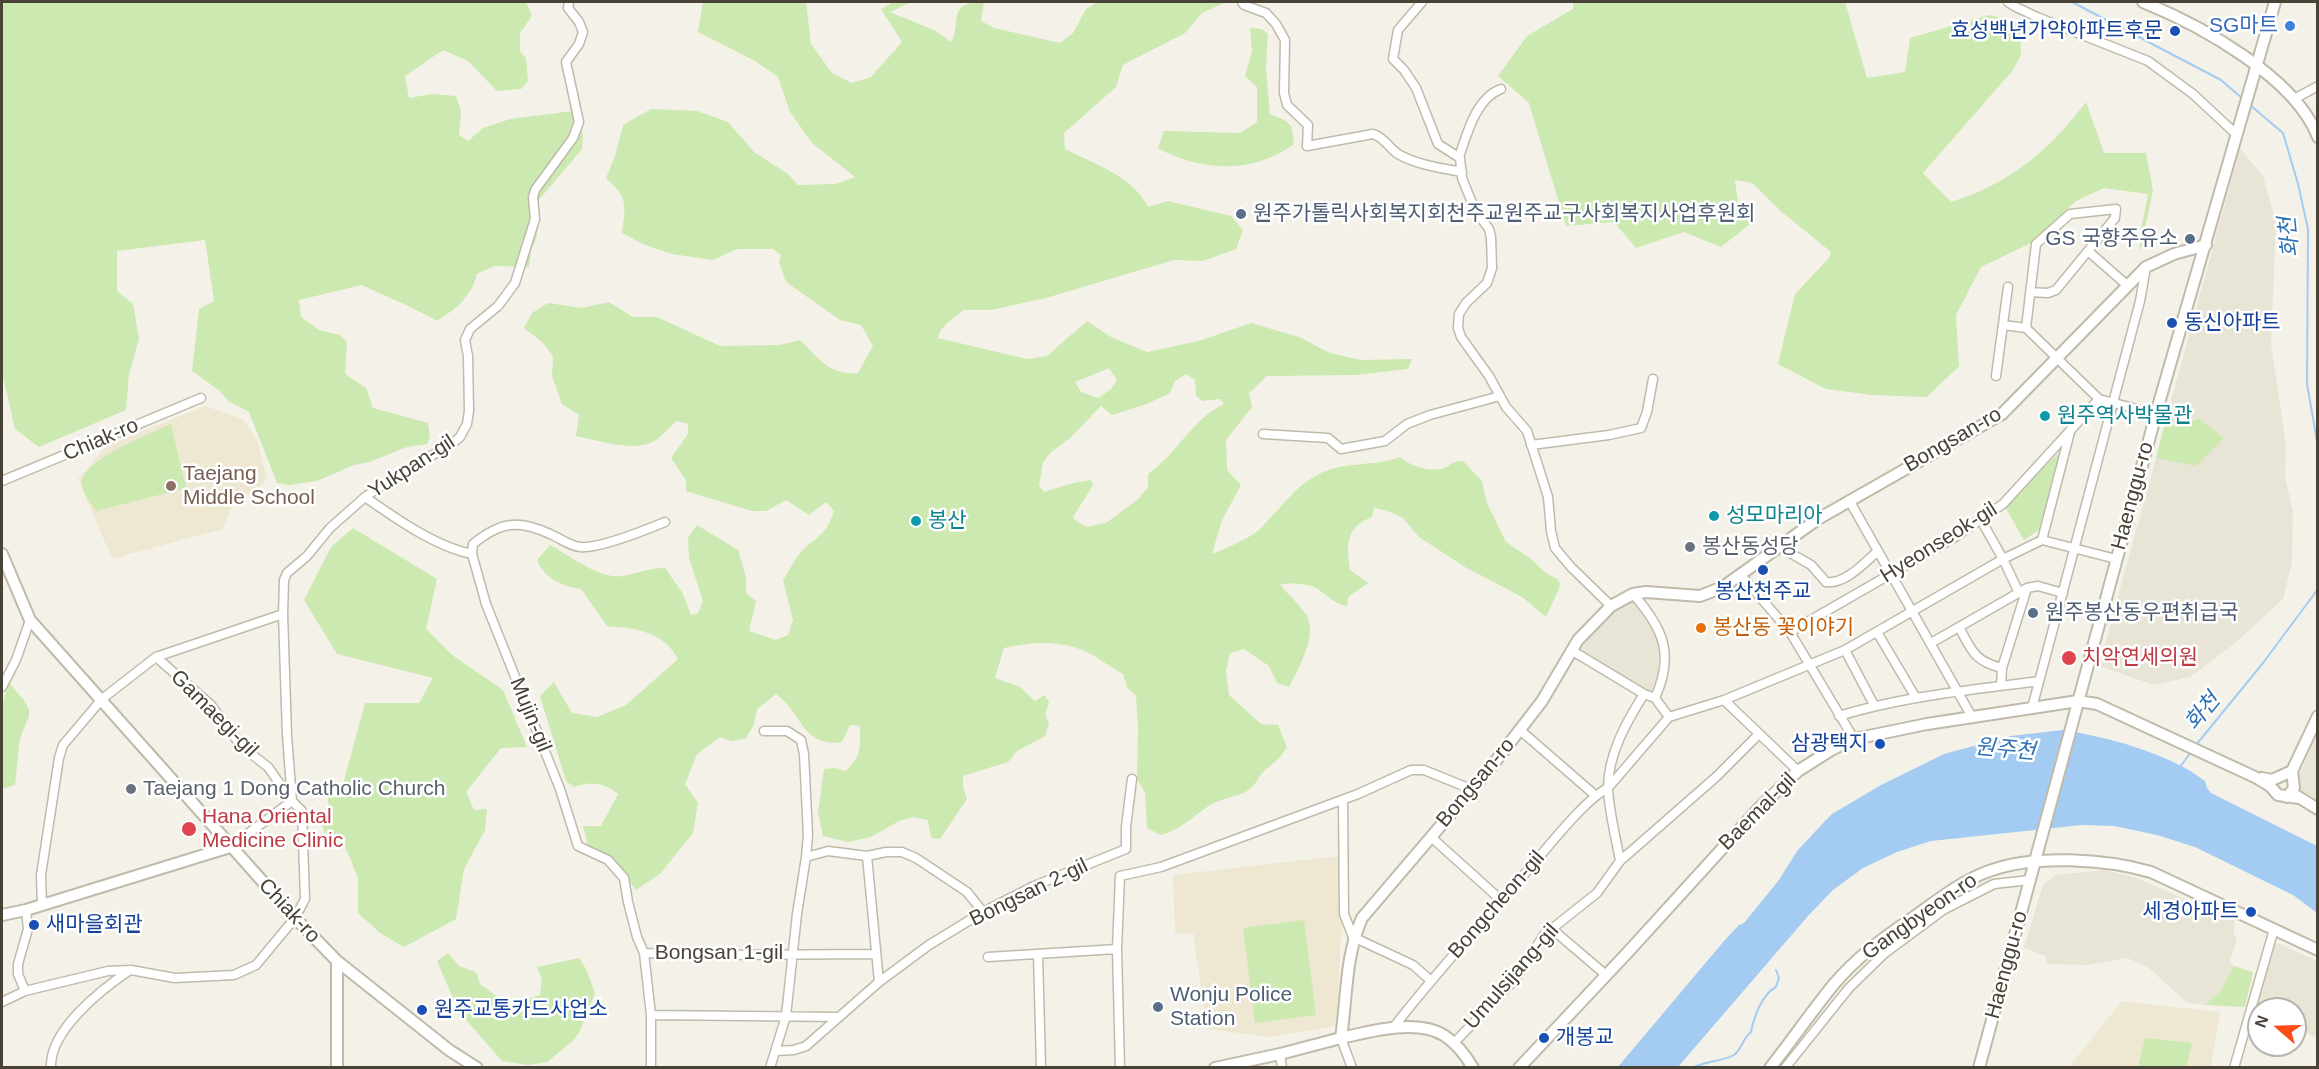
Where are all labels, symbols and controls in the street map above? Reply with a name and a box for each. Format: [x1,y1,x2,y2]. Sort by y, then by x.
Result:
place label: SG마트 [2209,13,2278,39]
place label: 효성백년가약아파트후문 [1950,18,2163,44]
marker: SG마트 [2283,19,2297,33]
marker: 효성백년가약아파트후문 [2168,24,2182,38]
place label: 원주가톨릭사회복지회천주교원주교구사회복지사업후원회 [1253,201,1755,227]
marker: 원주가톨릭사회복지회천주교원주교구사회복지사업후원회 [1234,207,1248,221]
water label: 화천 [2275,215,2305,259]
place label: GS 국향주유소 [2045,226,2178,252]
marker: GS 국향주유소 [2183,232,2197,246]
place label: 동신아파트 [2184,310,2281,336]
marker: 동신아파트 [2165,316,2179,330]
street label: Bongsan-ro [1900,402,2006,478]
place label: 원주역사박물관 [2057,403,2192,429]
marker: 원주역사박물관 [2038,409,2052,423]
street label: Chiak-ro [60,413,142,467]
street label: Yukpan-gil [364,430,460,504]
street label: Haenggu-ro [2106,439,2160,553]
place label: Taejang Middle School [183,461,315,511]
marker: Taejang Middle School [164,479,178,493]
street label: Hyeonseok-gil [1876,497,2002,589]
place label: 성모마리아 [1726,503,1823,529]
place label: 봉산 [928,508,967,534]
marker: 성모마리아 [1707,509,1721,523]
marker: 봉산 [909,514,923,528]
place label: 봉산동성당 [1702,534,1799,560]
marker: 봉산동성당 [1683,540,1697,554]
marker: 봉산천주교 [1756,563,1770,577]
place label: 봉산천주교 [1715,579,1811,605]
place label: 원주봉산동우편취급국 [2045,600,2238,626]
marker: 원주봉산동우편취급국 [2026,606,2040,620]
place label: 봉산동 꽃이야기 [1713,615,1854,641]
marker: 봉산동 꽃이야기 [1694,621,1708,635]
place label: 치악연세의원 [2082,645,2198,671]
marker: 치악연세의원 [2060,649,2078,667]
street label: Gamaegi-gil [165,665,263,763]
street label: Mujin-gil [504,674,556,756]
water label: 화천 [2180,688,2226,736]
place label: 삼광택지 [1791,731,1868,757]
street label: Bongsan-ro [1431,733,1521,833]
water label: 원주천 [1974,734,2036,766]
marker: 삼광택지 [1873,737,1887,751]
street label: Baemal-gil [1714,768,1802,856]
place label: Taejang 1 Dong Catholic Church [143,776,445,802]
marker: Taejang 1 Dong Catholic Church [124,782,138,796]
place label: Hana Oriental Medicine Clinic [202,804,343,854]
marker: Hana Oriental Medicine Clinic [180,820,198,838]
street label: Bongcheon-gil [1443,846,1551,964]
street label: Bongsan 2-gil [966,854,1092,932]
street label: Gangbyeon-ro [1858,868,1982,966]
street label: Chiak-ro [253,873,325,949]
place label: 세경아파트 [2142,899,2239,925]
marker: 세경아파트 [2244,905,2258,919]
street label: Haenggu-ro [1980,908,2034,1022]
place label: 새마을회관 [46,912,143,938]
marker: 새마을회관 [27,918,41,932]
street label: Umulsijang-gil [1459,919,1565,1035]
street label: Bongsan 1-gil [655,940,783,966]
place label: Wonju Police Station [1170,982,1292,1032]
place label: 원주교통카드사업소 [434,997,608,1023]
north arrow [2247,997,2307,1057]
marker: Wonju Police Station [1151,1000,1165,1014]
marker: 원주교통카드사업소 [415,1003,429,1017]
text: N [2252,1013,2271,1030]
place label: 개봉교 [1556,1025,1614,1051]
marker: 개봉교 [1537,1031,1551,1045]

